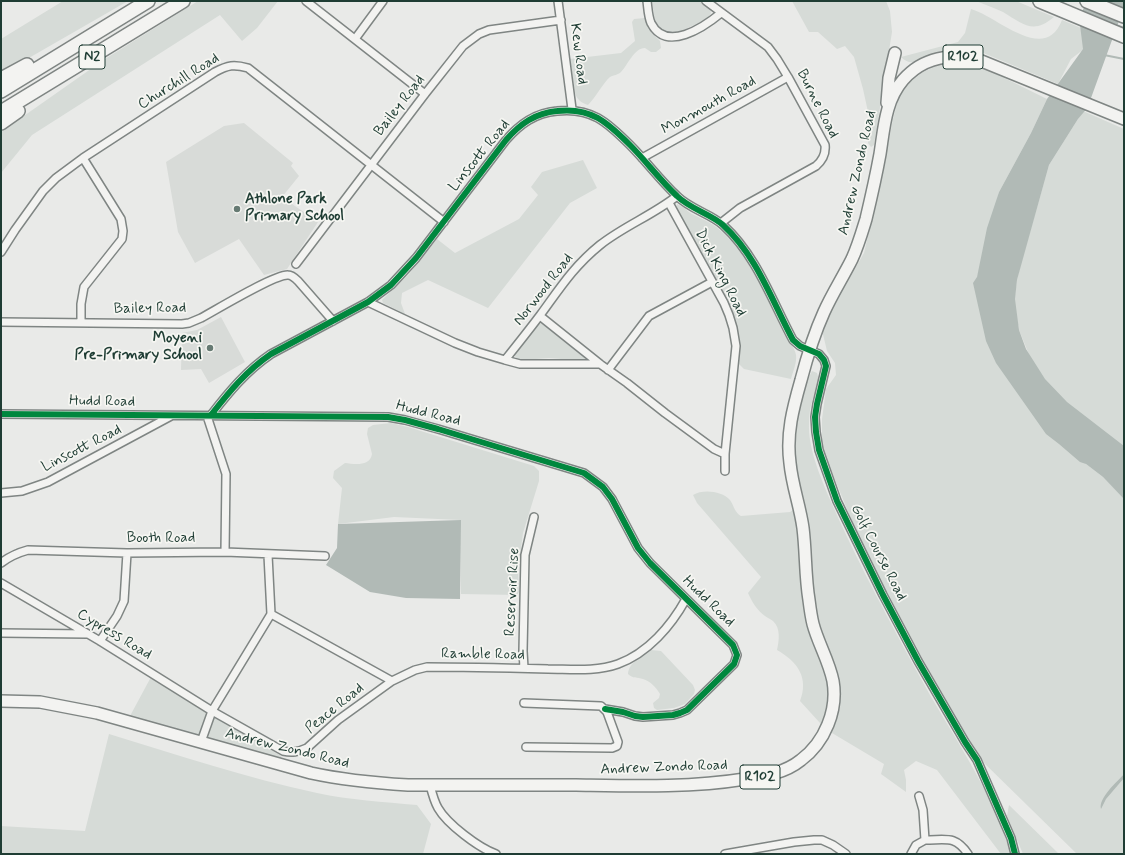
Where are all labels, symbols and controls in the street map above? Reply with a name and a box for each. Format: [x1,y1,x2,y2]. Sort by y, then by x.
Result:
street label: Kew Road [565,22,591,86]
road number: N2 [79,45,105,69]
road number: R102 [943,45,983,69]
street label: Churchill Road [135,50,223,114]
street label: Burne Road [792,66,842,142]
street label: Bailey Road [371,72,429,140]
street label: Monmouth Road [659,73,759,139]
street label: Andrew Zondo Road [835,109,881,237]
street label: Linscott Road [446,116,514,196]
place label: Athlone Park Primary School [245,191,344,226]
marker: Athlone Park Primary School [232,204,242,214]
street label: Dick King Road [690,226,750,320]
street label: Norwood Road [510,250,578,330]
street label: Bailey Road [114,299,186,319]
place label: Moyeni Pre-Primary School [75,330,202,365]
marker: Moyeni Pre-Primary School [205,343,215,353]
street label: Hudd Road [69,392,135,412]
street label: Hudd Road [394,397,462,431]
street label: Linscott Road [39,421,125,477]
street label: Golf Course Road [846,502,910,604]
street label: Booth Road [127,530,195,548]
street label: Reservoir Rise [502,547,524,637]
street label: Hudd Road [678,573,738,631]
street label: Cypress Road [73,606,155,664]
street label: Ramble Road [441,645,525,665]
street label: Peace Road [302,680,368,738]
street label: Andrew Zondo Road [223,725,351,773]
street label: Andrew Zondo Road [600,757,728,779]
road number: R102 [740,765,780,789]

